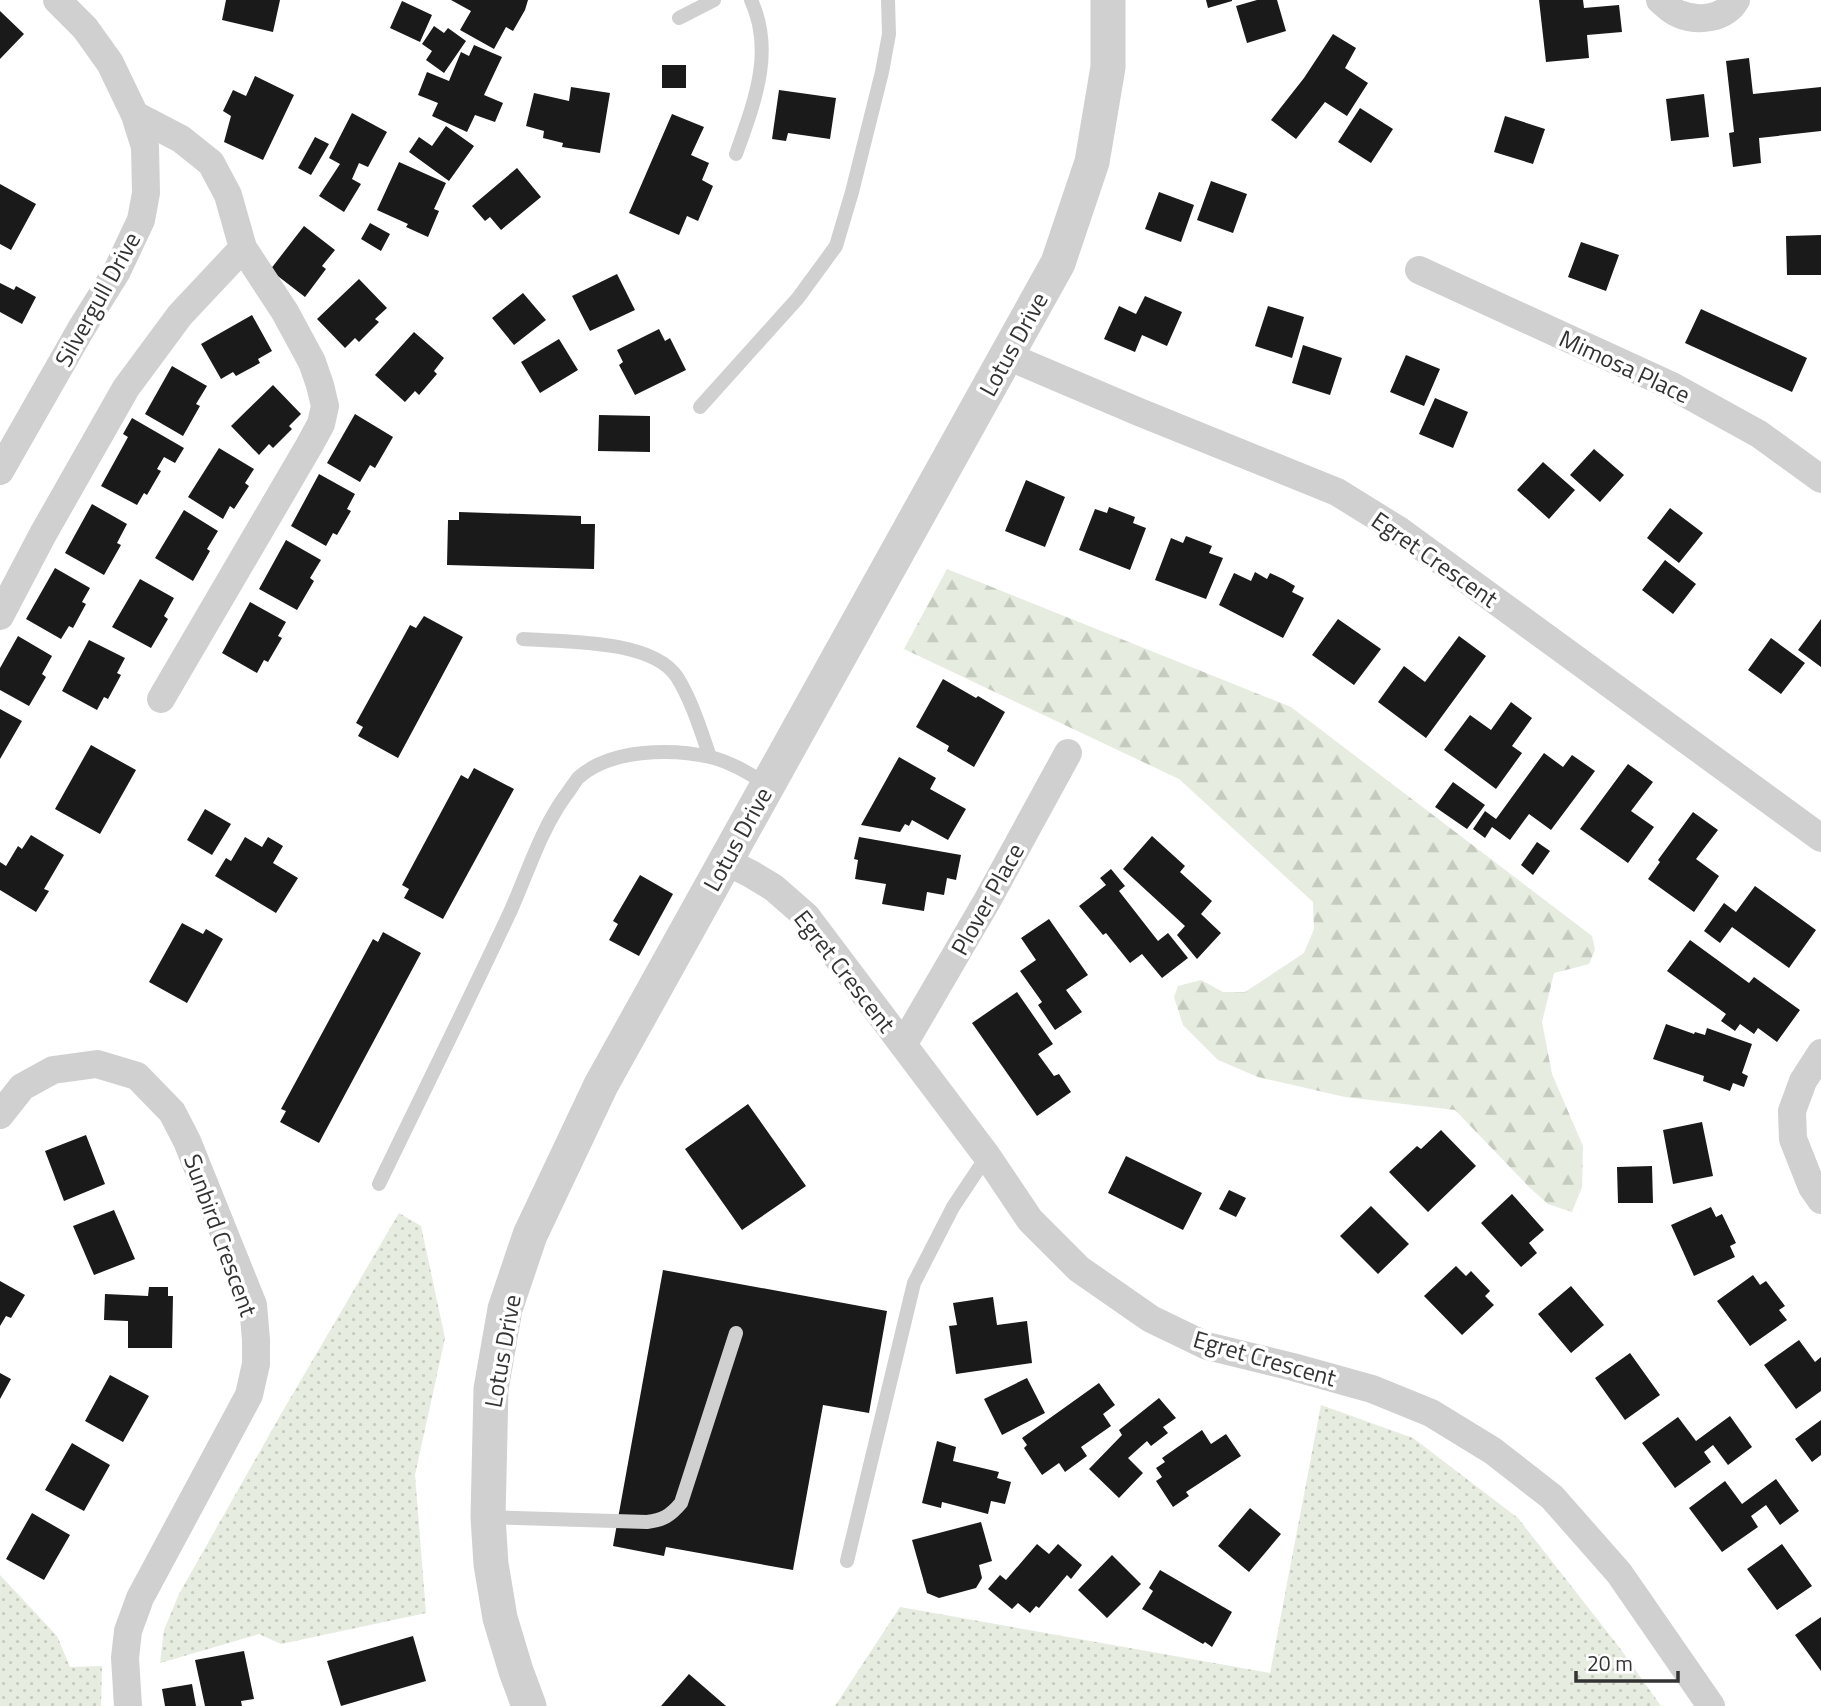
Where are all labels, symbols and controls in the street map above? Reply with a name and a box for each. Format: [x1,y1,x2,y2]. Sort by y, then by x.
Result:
street label: Silvergull Drive [45,225,149,373]
street label: Lotus Drive [970,285,1056,403]
street label: Mimosa Place [1554,320,1696,412]
street label: Egret Crescent [1364,502,1506,616]
street label: Lotus Drive [694,780,780,898]
street label: Plover Place [941,836,1033,962]
street label: Egret Crescent [786,902,905,1040]
street label: Sunbird Crescent [175,1149,267,1322]
street label: Lotus Drive [474,1292,530,1410]
street label: Egret Crescent [1189,1320,1341,1396]
scale bar [1576,1640,1678,1684]
text: 20 m [1587,1647,1633,1679]

